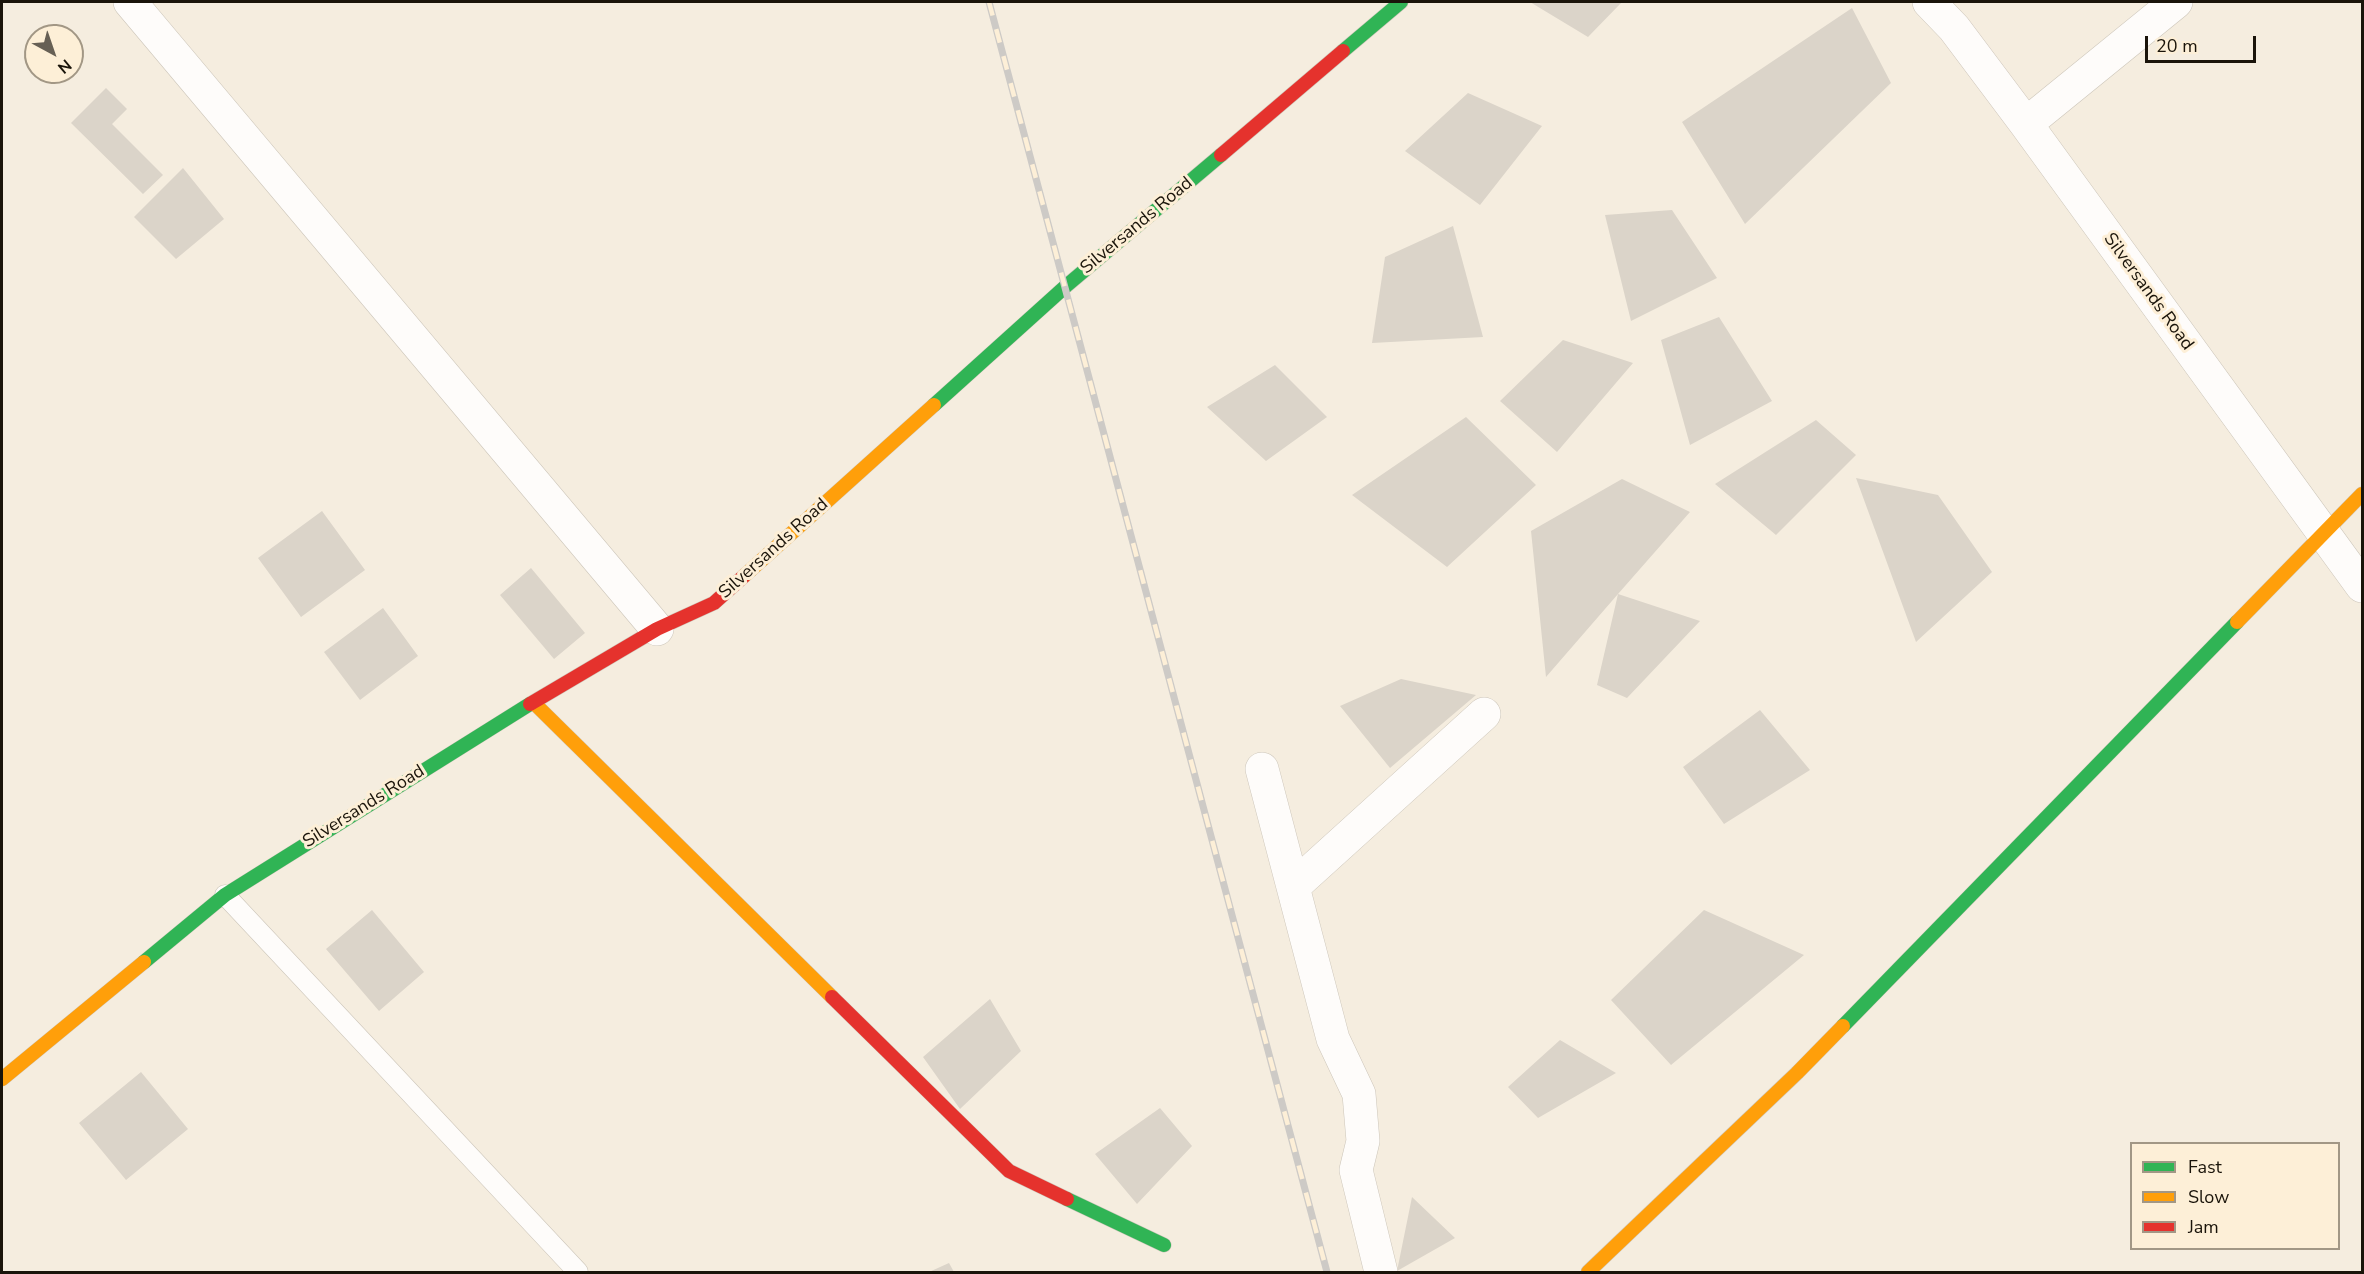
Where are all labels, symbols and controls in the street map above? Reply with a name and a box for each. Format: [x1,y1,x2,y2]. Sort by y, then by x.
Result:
north arrow [24,24,84,84]
scale bar [2148,24,2259,62]
text: 20 m [2156,34,2198,58]
text: N [53,54,76,79]
street label: Silversands Road [1077,173,1197,279]
street label: Silversands Road [2098,229,2198,355]
street label: Silversands Road [715,494,833,604]
street label: Silversands Road [299,761,429,853]
legend [2130,1142,2340,1250]
text: Fast [2188,1155,2222,1179]
text: Slow [2188,1185,2229,1209]
text: Jam [2188,1215,2219,1239]

